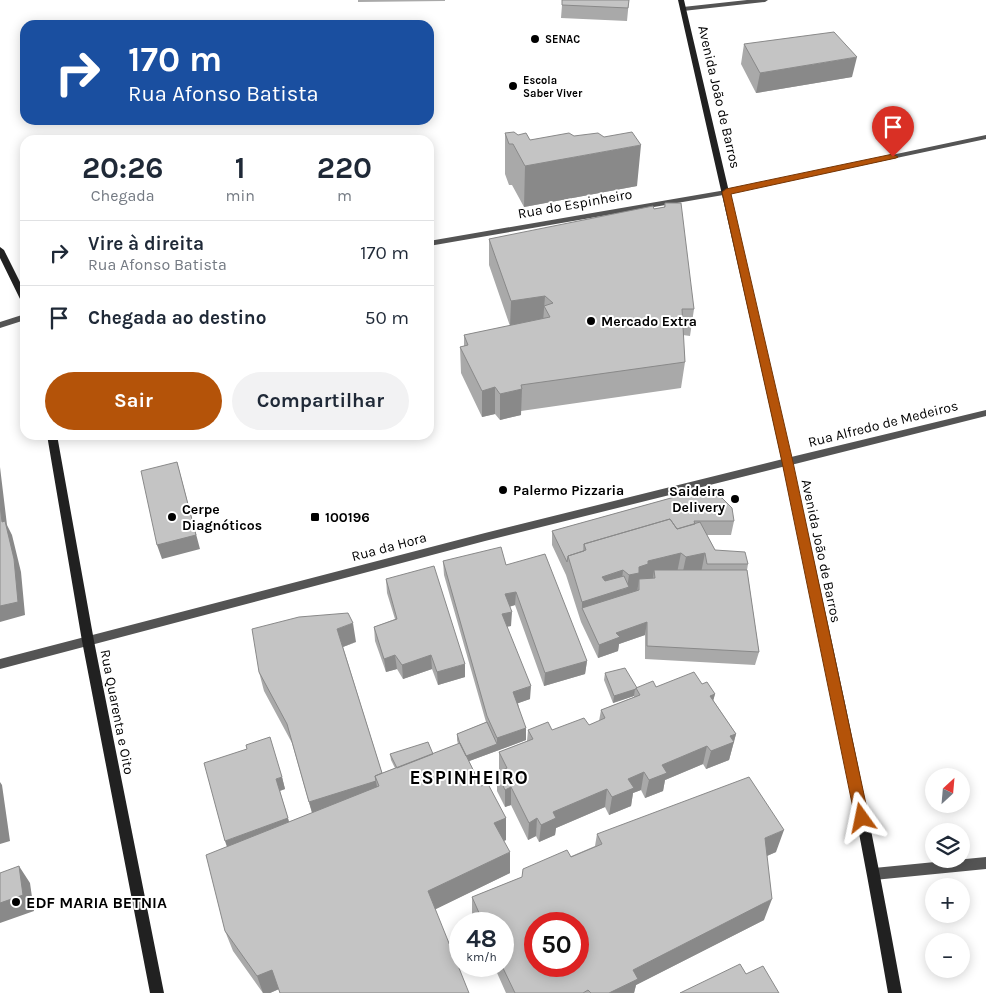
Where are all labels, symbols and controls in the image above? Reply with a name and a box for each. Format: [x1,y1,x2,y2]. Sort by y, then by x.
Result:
street label: Avenida João de Barros [694,24,744,170]
marker: SENAC [529,33,541,45]
place label: SENAC [545,33,580,46]
text: 170 m [128,39,222,80]
icon: right [45,40,110,105]
place label: Escola Saber Viver [523,74,583,100]
marker: Escola Saber Viver [507,80,519,92]
text: Rua Afonso Batista [128,81,319,107]
pin [872,106,914,157]
icon: arrive [879,113,907,141]
text: 20:26 [82,150,164,186]
text: 1 [235,150,245,186]
text: 220 [317,150,372,186]
text: Chegada [91,186,155,205]
text: min [225,186,255,205]
text: m [337,186,352,205]
street label: Rua do Espinheiro [516,186,634,222]
text: Vire à direita [88,233,204,255]
icon: right [45,239,73,267]
text: 170 m [360,242,409,264]
text: Rua Afonso Batista [88,255,227,274]
icon: arrive [45,304,73,332]
text: Chegada ao destino [88,307,266,329]
text: 50 m [365,307,409,329]
place label: Mercado Extra [601,313,697,330]
marker: Mercado Extra [585,315,597,327]
button: Sair [45,372,222,430]
button: Compartilhar [232,372,409,430]
street label: Rua Alfredo de Medeiros [806,397,960,451]
street label: Avenida João de Barros [797,478,845,624]
place label: Palermo Pizzaria [513,482,624,499]
place label: Saideira Delivery [669,483,725,516]
marker: Palermo Pizzaria [497,484,509,496]
marker: Saideira Delivery [729,493,741,505]
place label: Cerpe Diagnóticos [182,501,262,534]
place label: 100196 [325,509,370,526]
marker: Cerpe Diagnóticos [166,511,178,523]
marker: 100196 [309,511,321,523]
street label: Rua da Hora [350,529,428,565]
street label: Rua Quarenta e Oito [97,648,137,776]
district label: ESPINHEIRO [409,767,529,789]
north arrow [925,768,970,812]
map controls [925,768,970,978]
position arrow [835,791,887,843]
button: layers [925,823,970,868]
button: + [925,878,970,923]
place label: EDF MARIA BETNIA [26,893,167,912]
marker: EDF MARIA BETNIA [10,896,22,908]
speed limit sign: 50 [524,912,589,977]
text: 48 [466,924,497,953]
button: − [925,933,970,978]
text: km/h [466,950,497,964]

